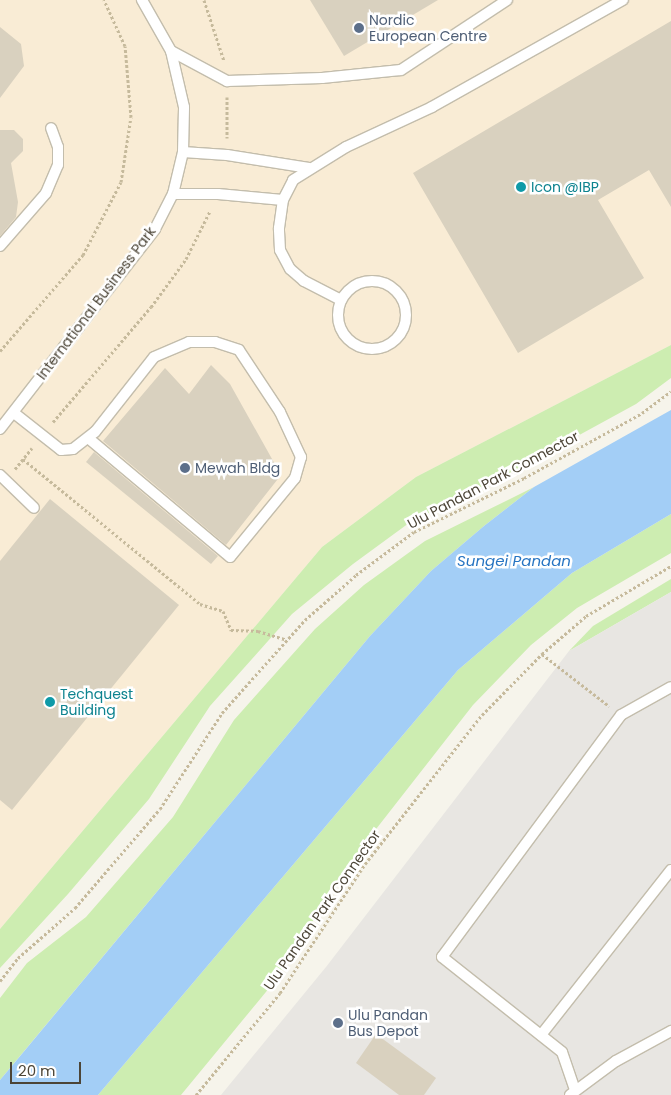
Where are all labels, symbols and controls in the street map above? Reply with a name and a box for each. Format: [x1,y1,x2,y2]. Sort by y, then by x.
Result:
place label: Nordic European Centre [369,12,487,44]
marker: Nordic European Centre [353,22,365,34]
place label: Icon @IBP [531,179,599,195]
marker: Icon @IBP [515,181,527,193]
street label: International Business Park [33,223,159,383]
street label: Ulu Pandan Park Connector [404,428,582,532]
place label: Mewah Bldg [195,460,280,476]
marker: Mewah Bldg [179,462,191,474]
water label: Sungei Pandan [457,552,571,570]
place label: Techquest Building [60,686,133,719]
marker: Techquest Building [44,696,56,708]
street label: Ulu Pandan Park Connector [260,827,384,993]
place label: Ulu Pandan Bus Depot [348,1007,428,1040]
marker: Ulu Pandan Bus Depot [332,1017,344,1029]
scale bar [12,1052,84,1084]
text: 20 m [18,1060,56,1081]

